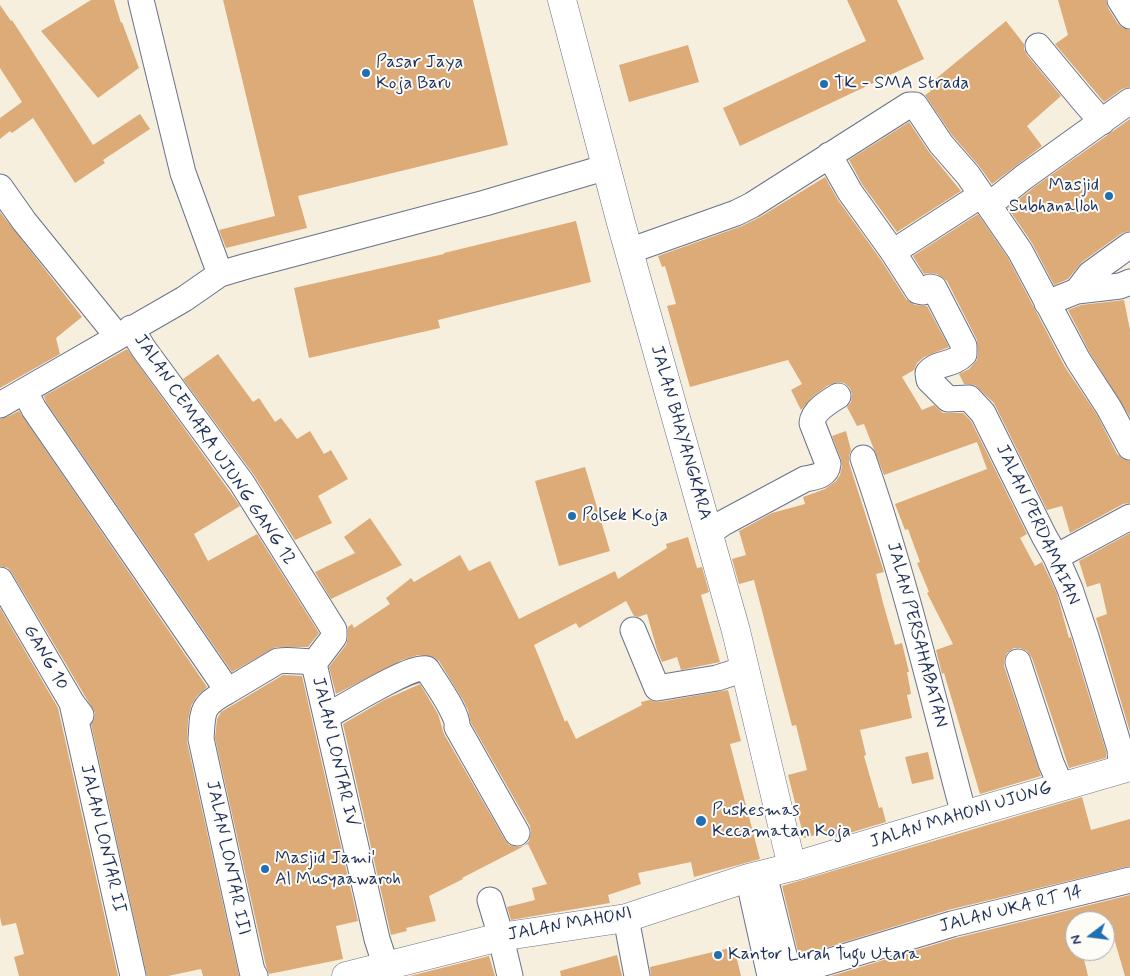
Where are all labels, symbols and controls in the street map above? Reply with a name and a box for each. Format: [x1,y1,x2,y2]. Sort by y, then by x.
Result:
place label: Pasar Jaya Koja Baru [376,52,463,94]
marker: Pasar Jaya Koja Baru [360,67,372,79]
place label: TK - SMA Strada [834,73,969,95]
marker: TK - SMA Strada [818,78,830,90]
place label: Masjid Subhanalloh [1009,175,1099,218]
marker: Masjid Subhanalloh [1103,190,1115,202]
street label: JALAN CEMARA UJUNG GANG 12 [128,330,300,570]
street label: JALAN BHAYANGKARA [645,343,715,523]
street label: JALAN PERDAMAIAN [990,441,1084,609]
place label: Polsek Koja [582,505,668,527]
marker: Polsek Koja [566,510,578,522]
street label: JALAN PERSAHABATAN [881,540,951,730]
street label: GANG 10 [18,622,72,694]
street label: JALAN LONTAR IV [306,675,362,829]
street label: JALAN LONTAR II [74,763,130,915]
street label: JALAN MAHONI UJUNG [867,778,1055,854]
street label: JALAN LONTAR III [200,779,254,937]
place label: Puskesmas Kecamatan Koja [712,800,851,842]
marker: Puskesmas Kecamatan Koja [694,814,708,828]
place label: Masjid Jami' Al Musyaawaroh [275,848,401,891]
marker: Masjid Jami' Al Musyaawaroh [259,863,271,875]
street label: JALAN UKA RT 14 [937,882,1085,938]
street label: JALAN MAHONI [506,903,634,947]
north arrow [1065,911,1115,961]
place label: Kantor Lurah Tugu Utara [728,944,919,966]
marker: Kantor Lurah Tugu Utara [712,949,724,961]

